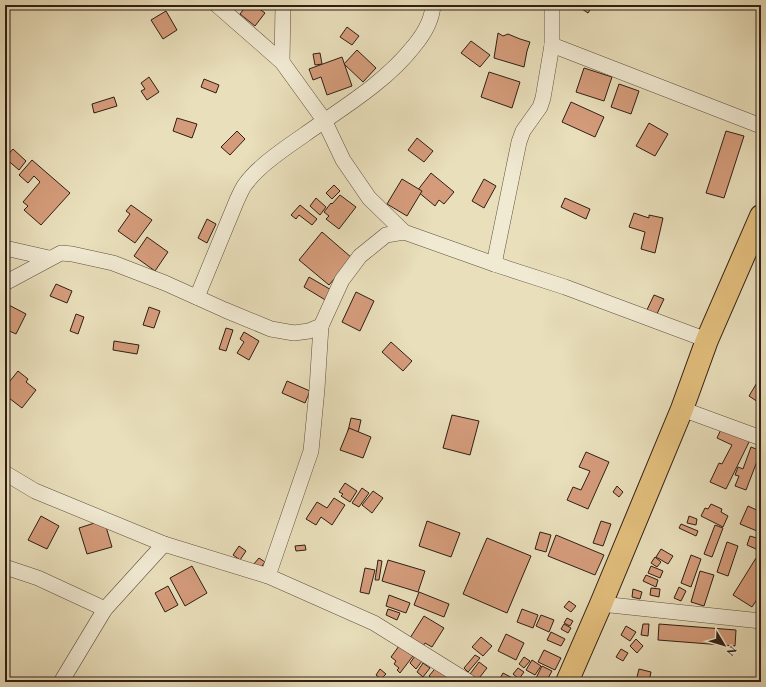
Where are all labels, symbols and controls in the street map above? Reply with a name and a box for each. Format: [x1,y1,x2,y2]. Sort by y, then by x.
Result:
north arrow [704,625,744,665]
text: N [724,643,740,659]

